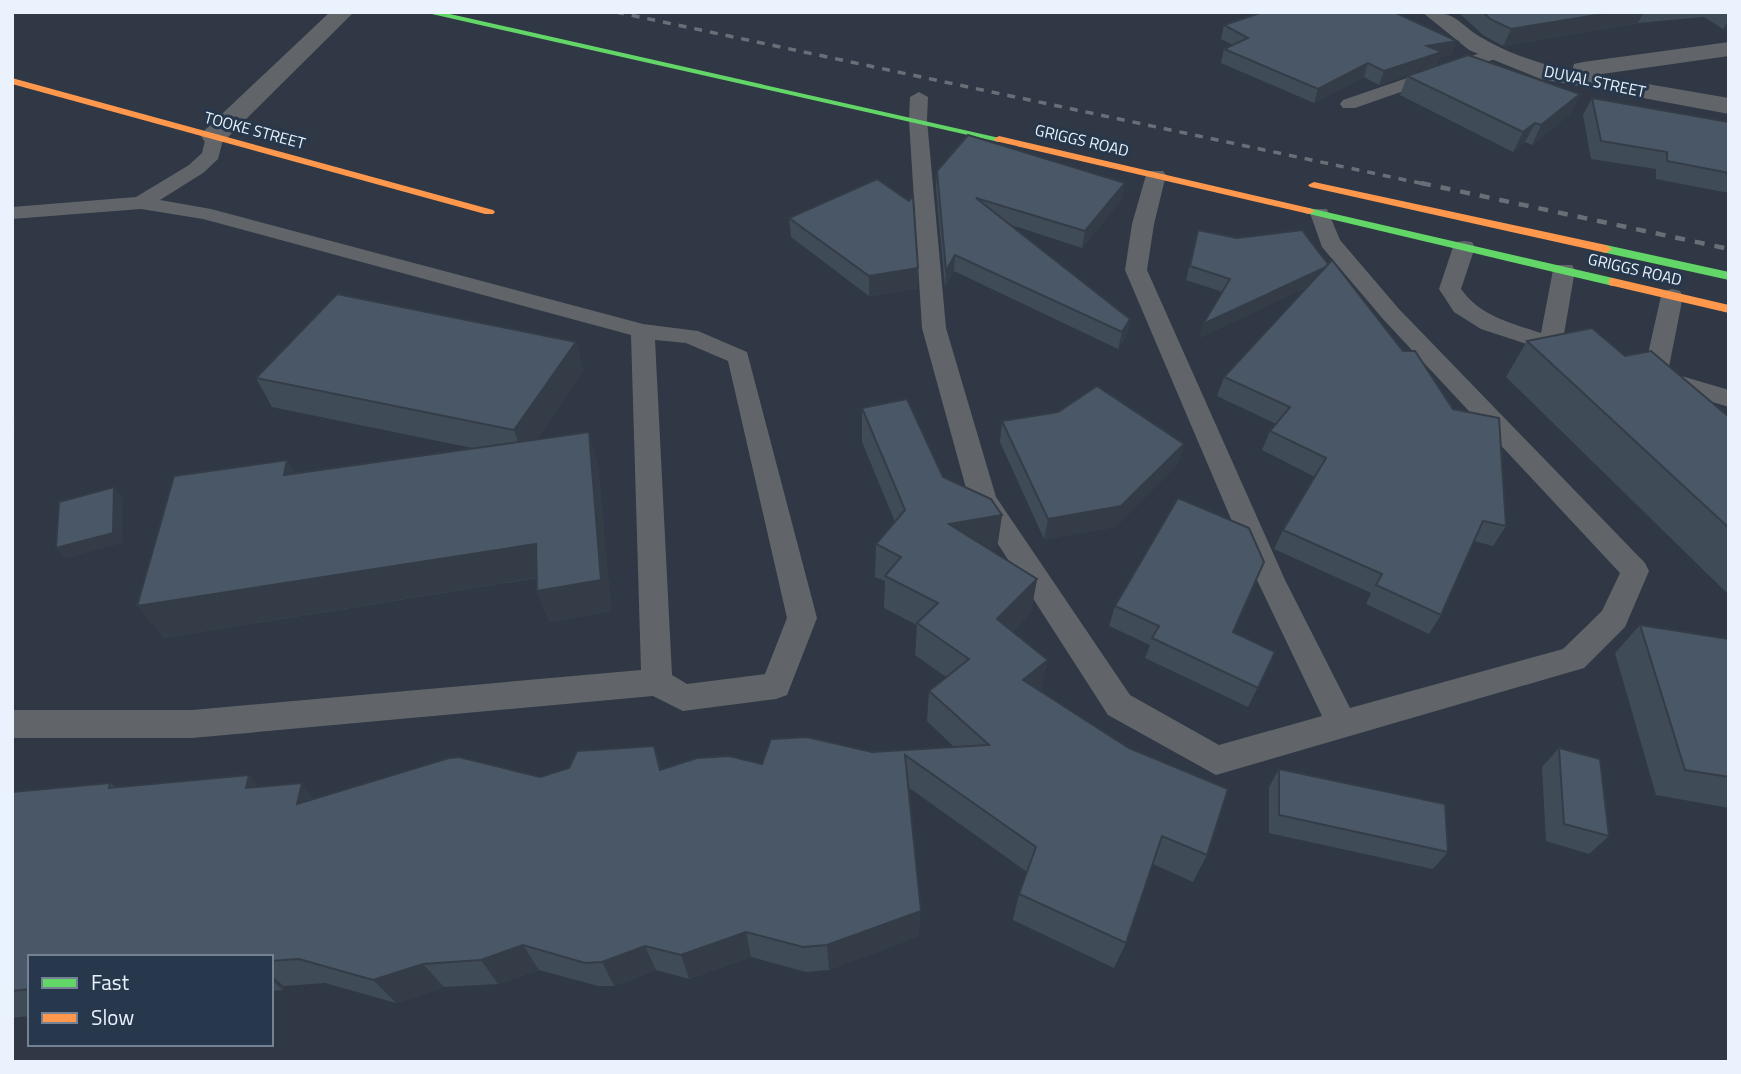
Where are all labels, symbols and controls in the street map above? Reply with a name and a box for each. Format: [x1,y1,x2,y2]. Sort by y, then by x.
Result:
street label: DUVAL STREET [1542,59,1649,104]
street label: TOOKE STREET [202,105,309,155]
street label: GRIGGS ROAD [1033,118,1131,162]
street label: GRIGGS ROAD [1586,247,1684,291]
legend [28,955,273,1046]
text: Fast [91,966,130,998]
text: Slow [91,1001,134,1033]

